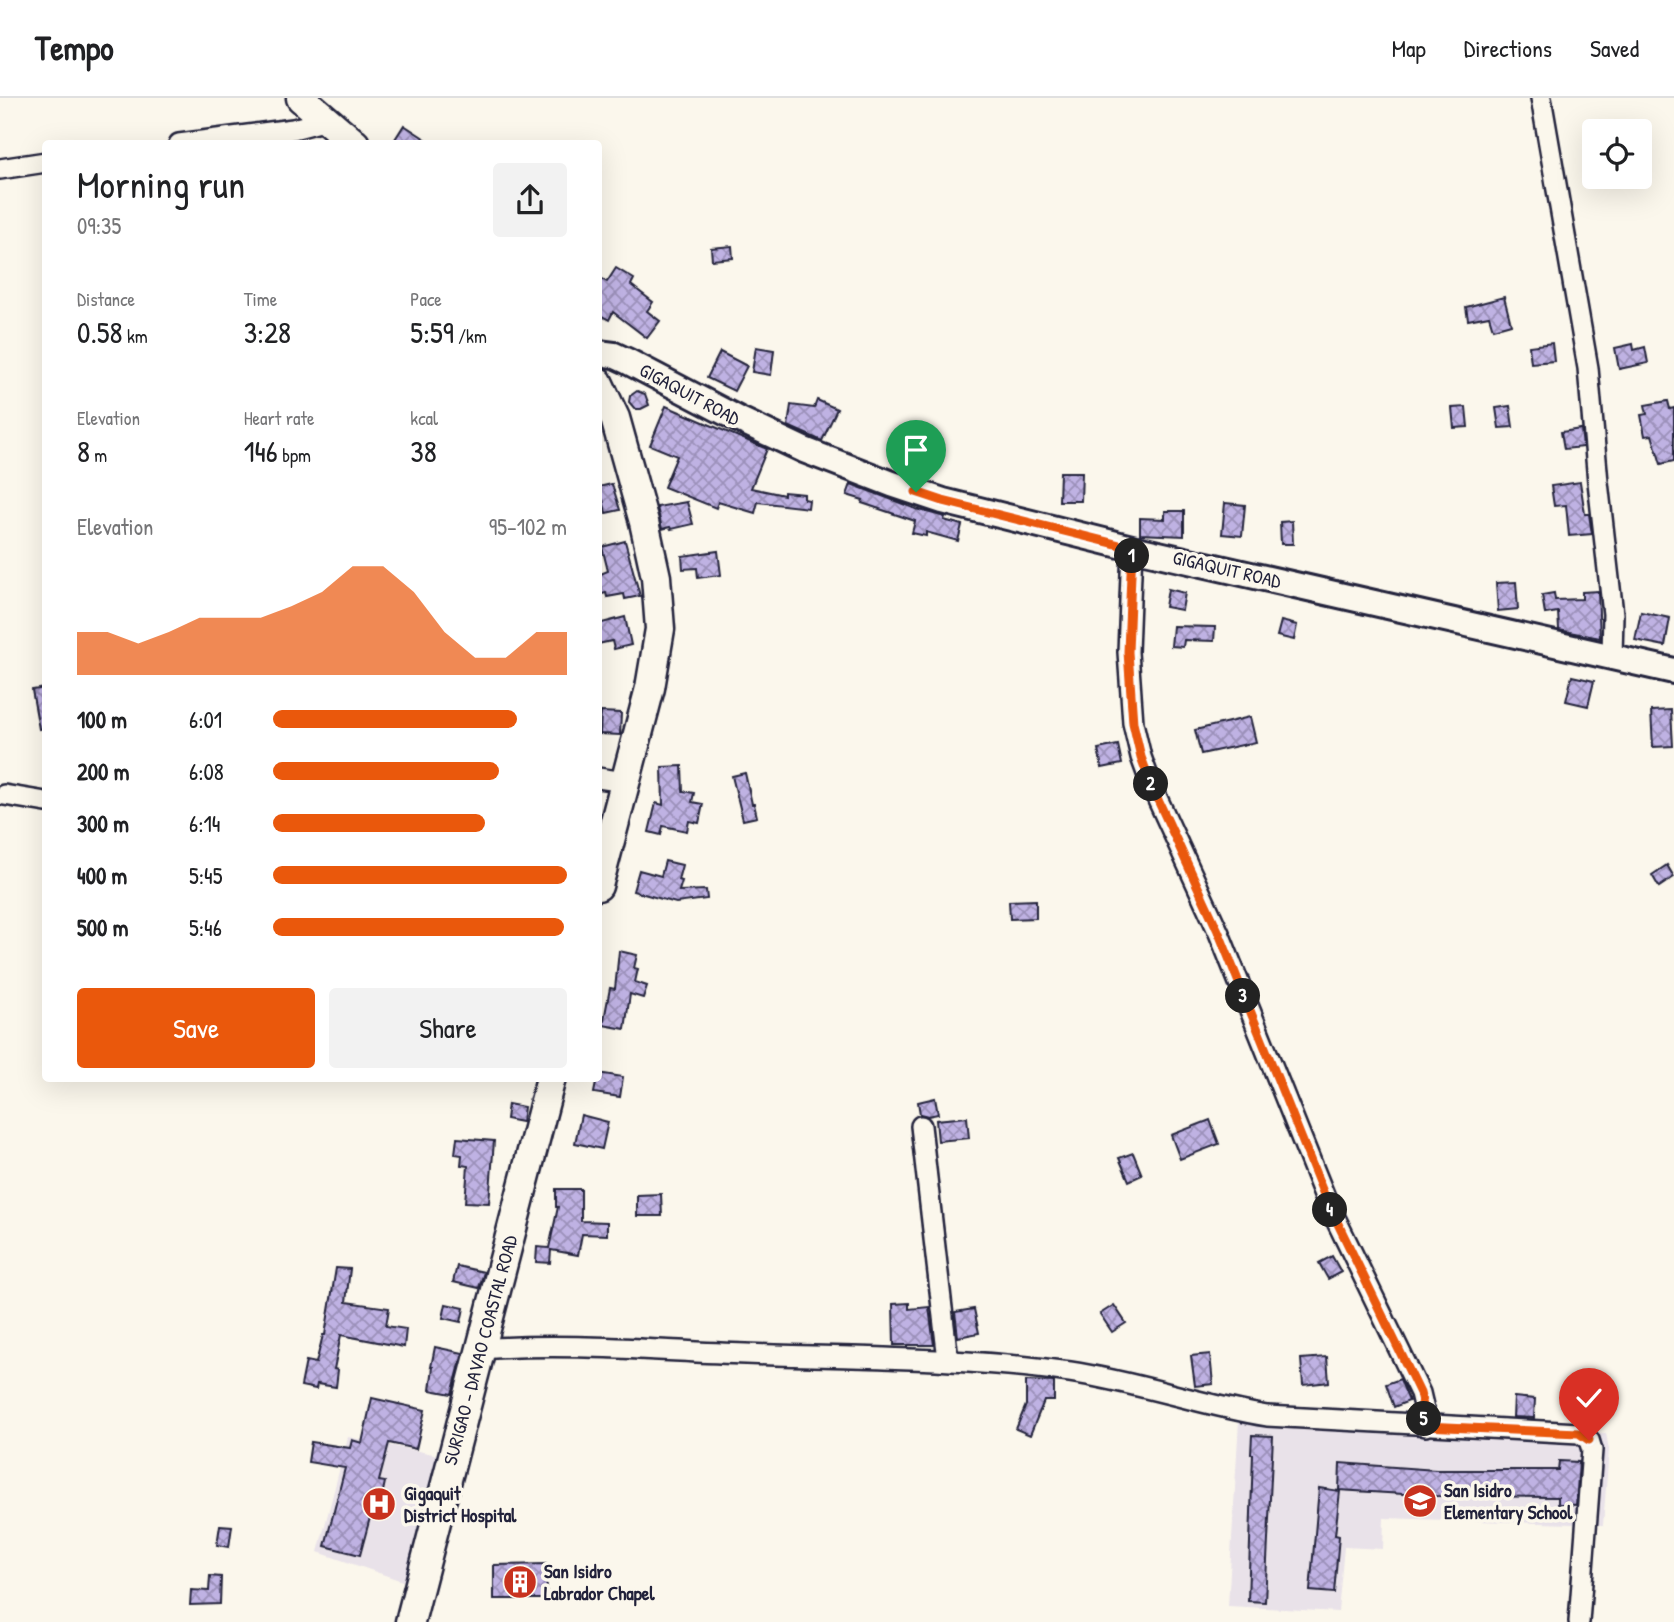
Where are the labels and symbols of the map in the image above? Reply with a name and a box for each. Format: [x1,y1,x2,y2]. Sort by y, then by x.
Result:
street label: GIGAQUIT ROAD [635,357,745,431]
pin [886,420,946,492]
pin: 1 [1114,538,1150,574]
street label: GIGAQUIT ROAD [1170,544,1284,594]
pin: 2 [1134,766,1168,802]
pin: 3 [1226,978,1260,1014]
pin: 4 [1312,1192,1348,1228]
street label: SURIGAO - DAVAO COASTAL ROAD [437,1232,523,1468]
pin [1559,1368,1619,1440]
pin: 5 [1406,1402,1442,1436]
place label: San Isidro Elementary School [1444,1477,1573,1526]
place label: Gigaquit District Hospital [404,1480,517,1529]
school or university icon: San Isidro Elementary School [1401,1482,1439,1520]
hospital icon: Gigaquit District Hospital [360,1485,398,1523]
place label: San Isidro Labrador Chapel [544,1558,655,1607]
building icon: San Isidro Labrador Chapel [501,1563,539,1601]

